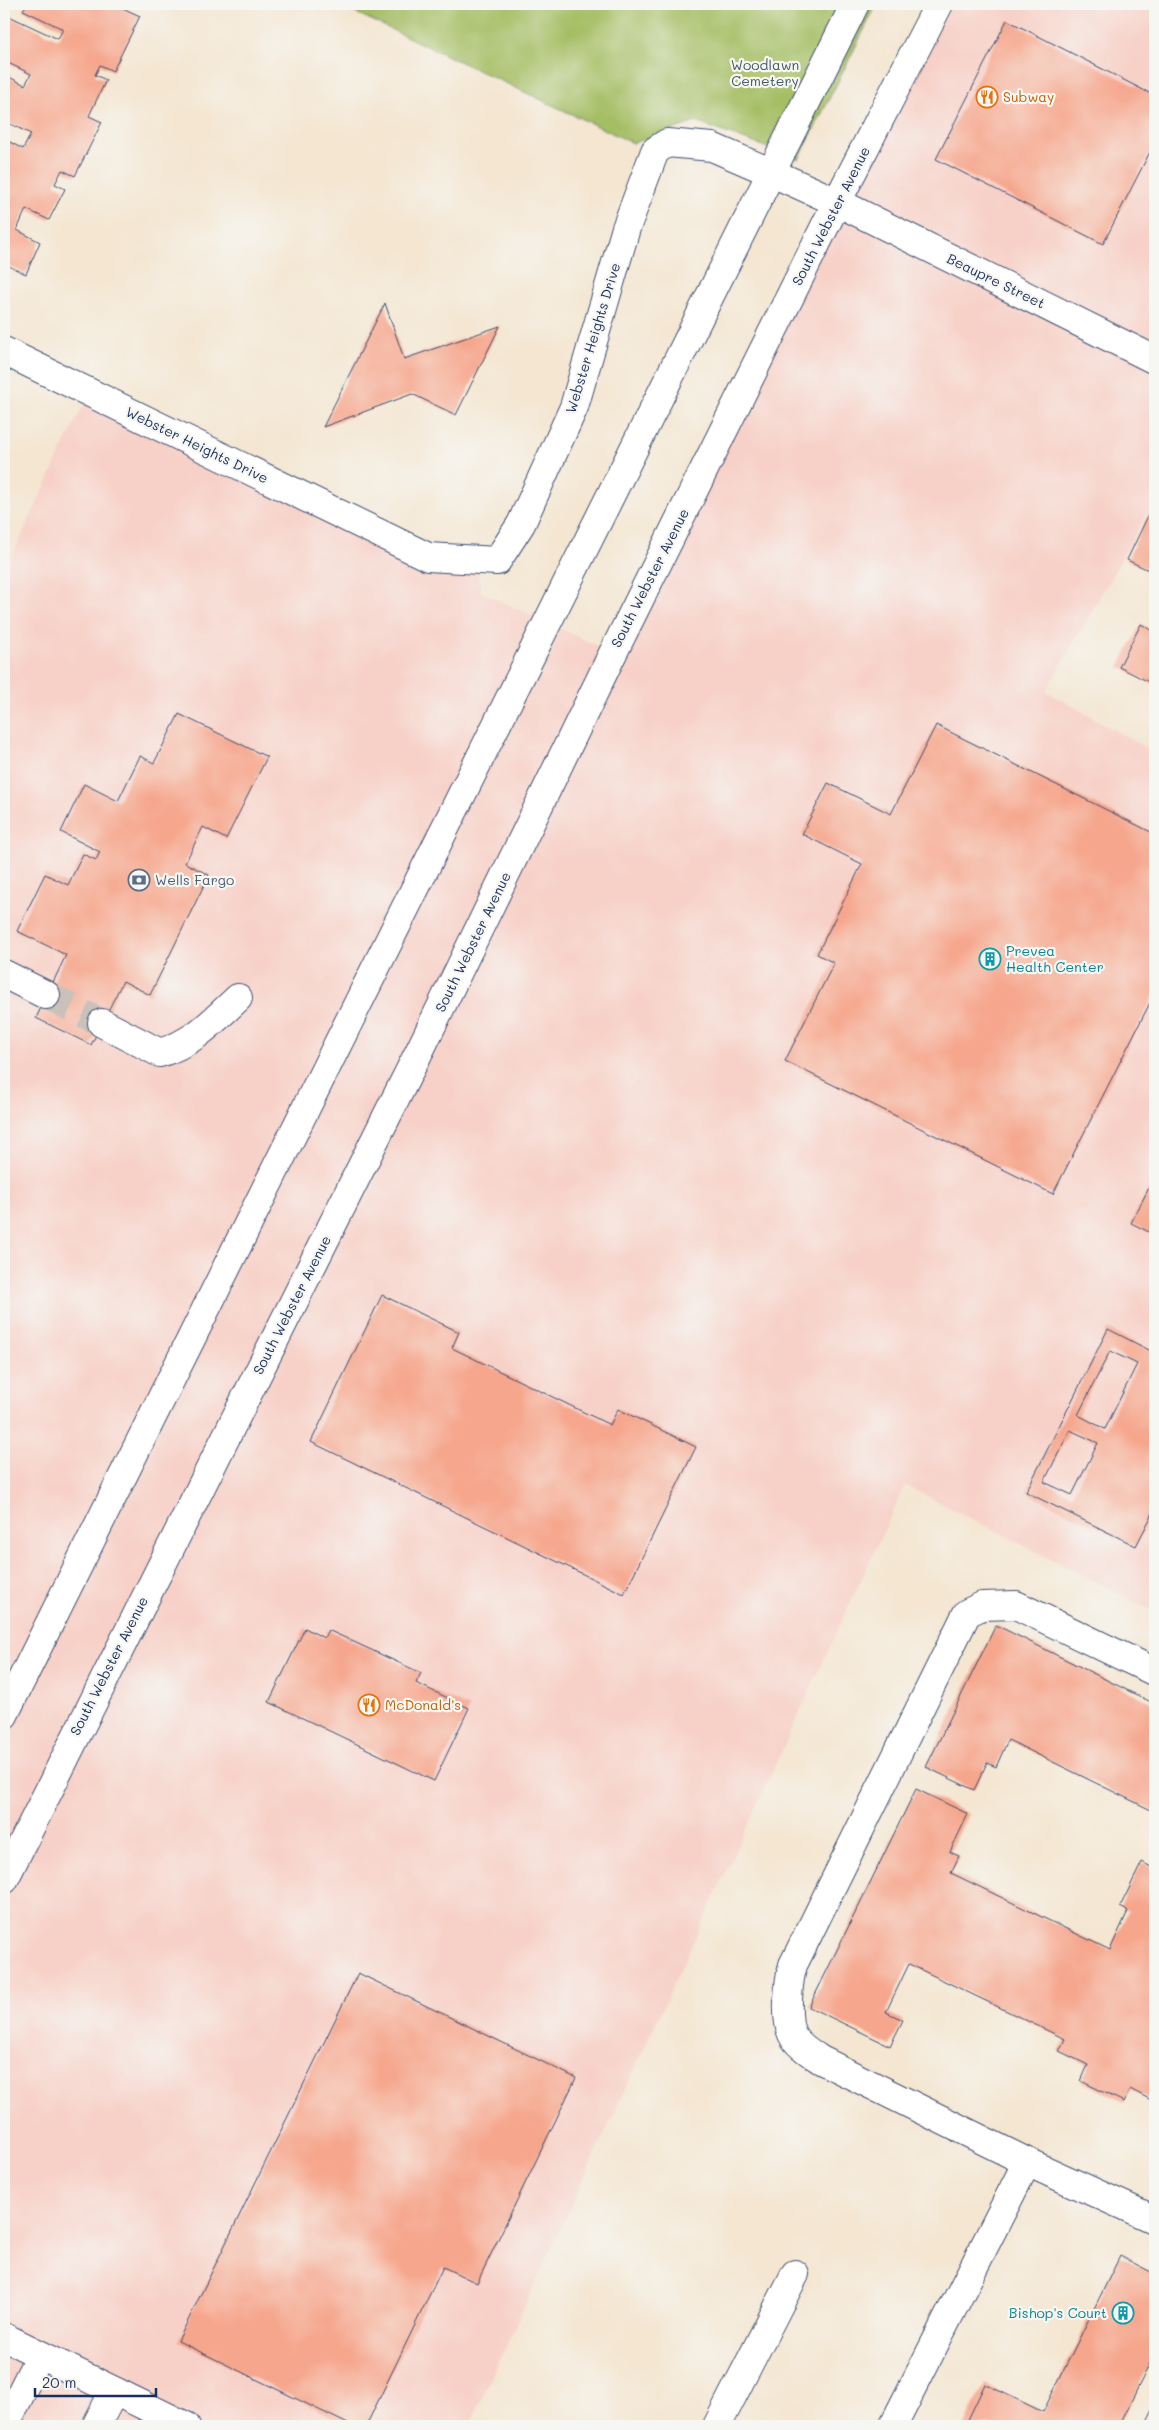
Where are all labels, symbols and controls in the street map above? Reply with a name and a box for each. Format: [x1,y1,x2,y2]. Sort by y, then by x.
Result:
park label: Woodlawn Cemetery [731,55,799,90]
restaurant icon: Subway [975,85,999,109]
place label: Subway [1003,87,1054,106]
street label: South Webster Avenue [787,143,874,289]
street label: Beaupre Street [944,249,1049,313]
street label: Webster Heights Drive [561,260,624,415]
street label: Webster Heights Drive [123,402,272,487]
street label: South Webster Avenue [606,505,693,651]
bank icon: Wells Fargo [127,868,151,892]
street label: South Webster Avenue [430,868,515,1015]
place label: Wells Fargo [155,870,234,889]
place label: Prevea Health Center [1006,941,1104,976]
building icon: Prevea Health Center [978,947,1002,971]
street label: South Webster Avenue [248,1232,335,1378]
street label: South Webster Avenue [65,1593,152,1739]
restaurant icon: McDonald's [357,1693,381,1717]
place label: McDonald's [385,1695,461,1714]
building icon: Bishop's Court [1111,2301,1135,2325]
place label: Bishop's Court [1009,2303,1107,2322]
scale bar [35,2365,156,2397]
text: 20 m [42,2372,76,2392]

